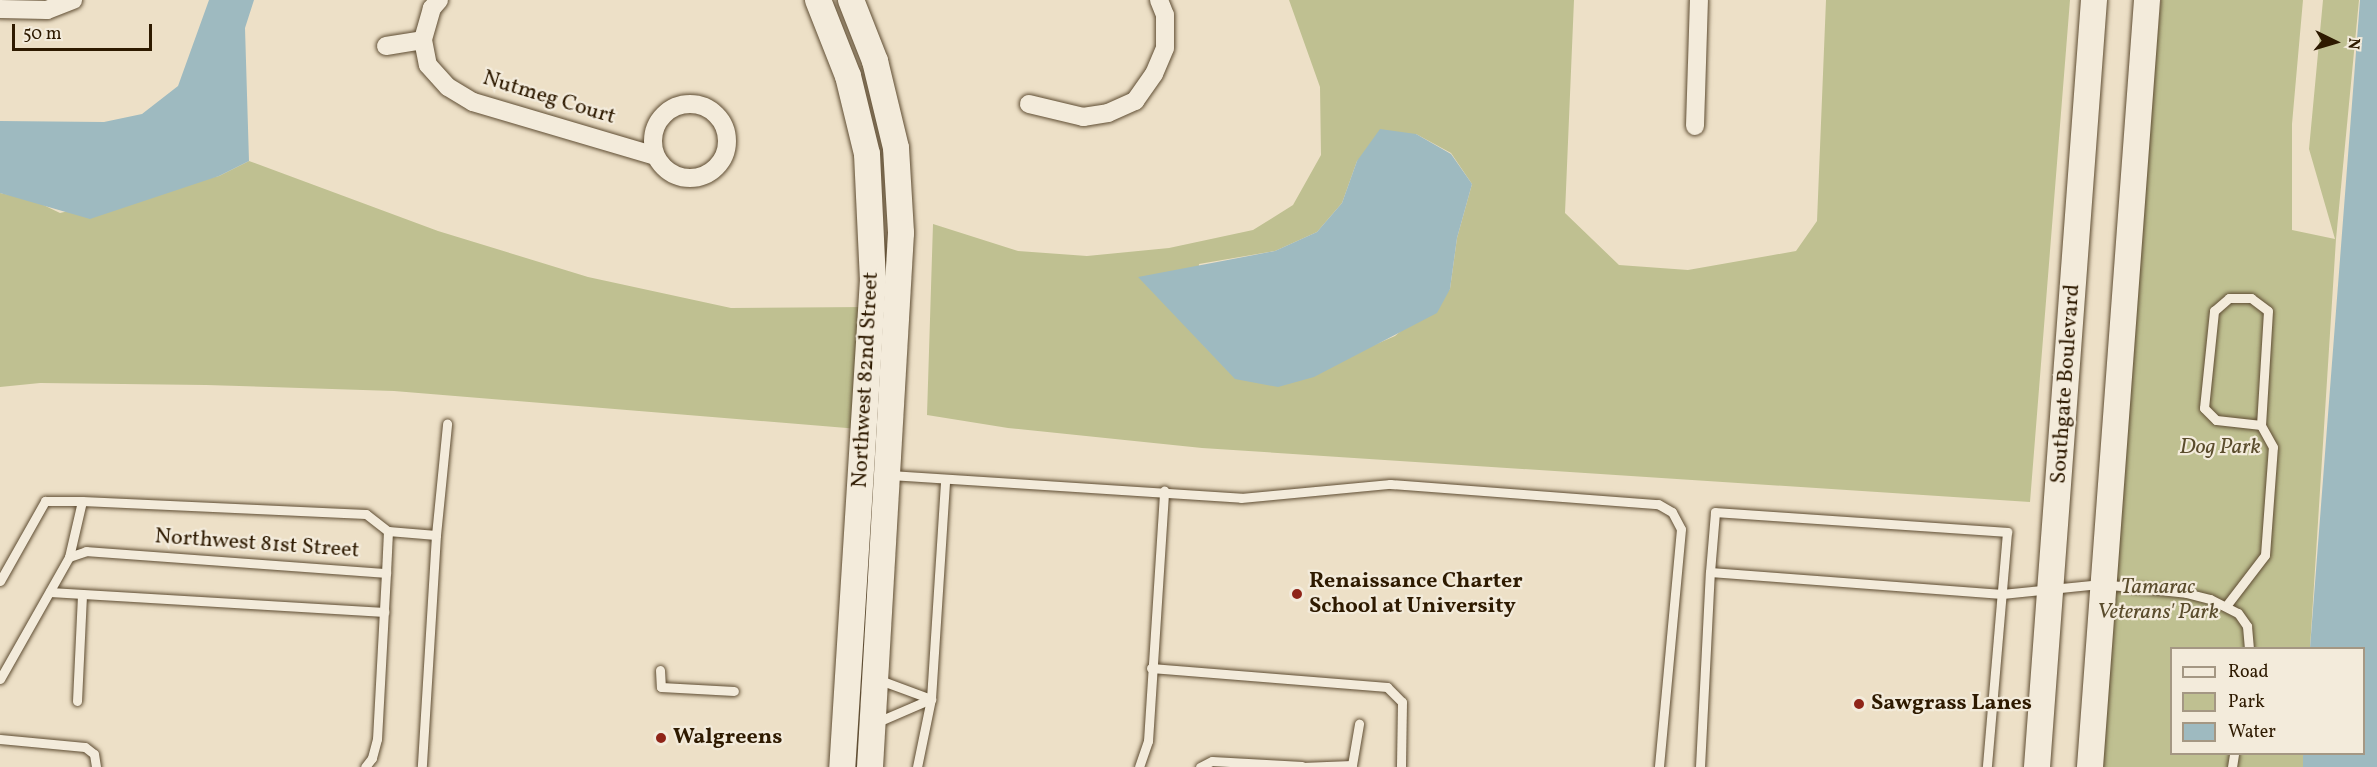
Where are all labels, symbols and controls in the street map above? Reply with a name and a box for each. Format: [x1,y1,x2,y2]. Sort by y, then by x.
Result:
scale bar [15,12,154,50]
north arrow [2305,12,2365,72]
text: 50 m [23,22,62,47]
text: N [2341,37,2364,50]
street label: Nutmeg Court [479,65,619,131]
street label: Northwest 82nd Street [847,271,885,489]
street label: Southgate Boulevard [2046,283,2086,485]
park label: Dog Park [2179,435,2261,461]
street label: Northwest 81st Street [154,524,360,564]
place label: Renaissance Charter School at University [1309,568,1523,620]
park label: Tamarac Veterans' Park [2097,574,2219,626]
marker: Renaissance Charter School at University [1290,587,1304,601]
legend [2170,647,2365,755]
text: Road [2228,660,2269,685]
text: Park [2228,690,2265,715]
place label: Sawgrass Lanes [1871,691,2032,717]
marker: Sawgrass Lanes [1852,697,1866,711]
text: Water [2228,720,2276,745]
place label: Walgreens [673,725,782,751]
marker: Walgreens [654,731,668,745]

